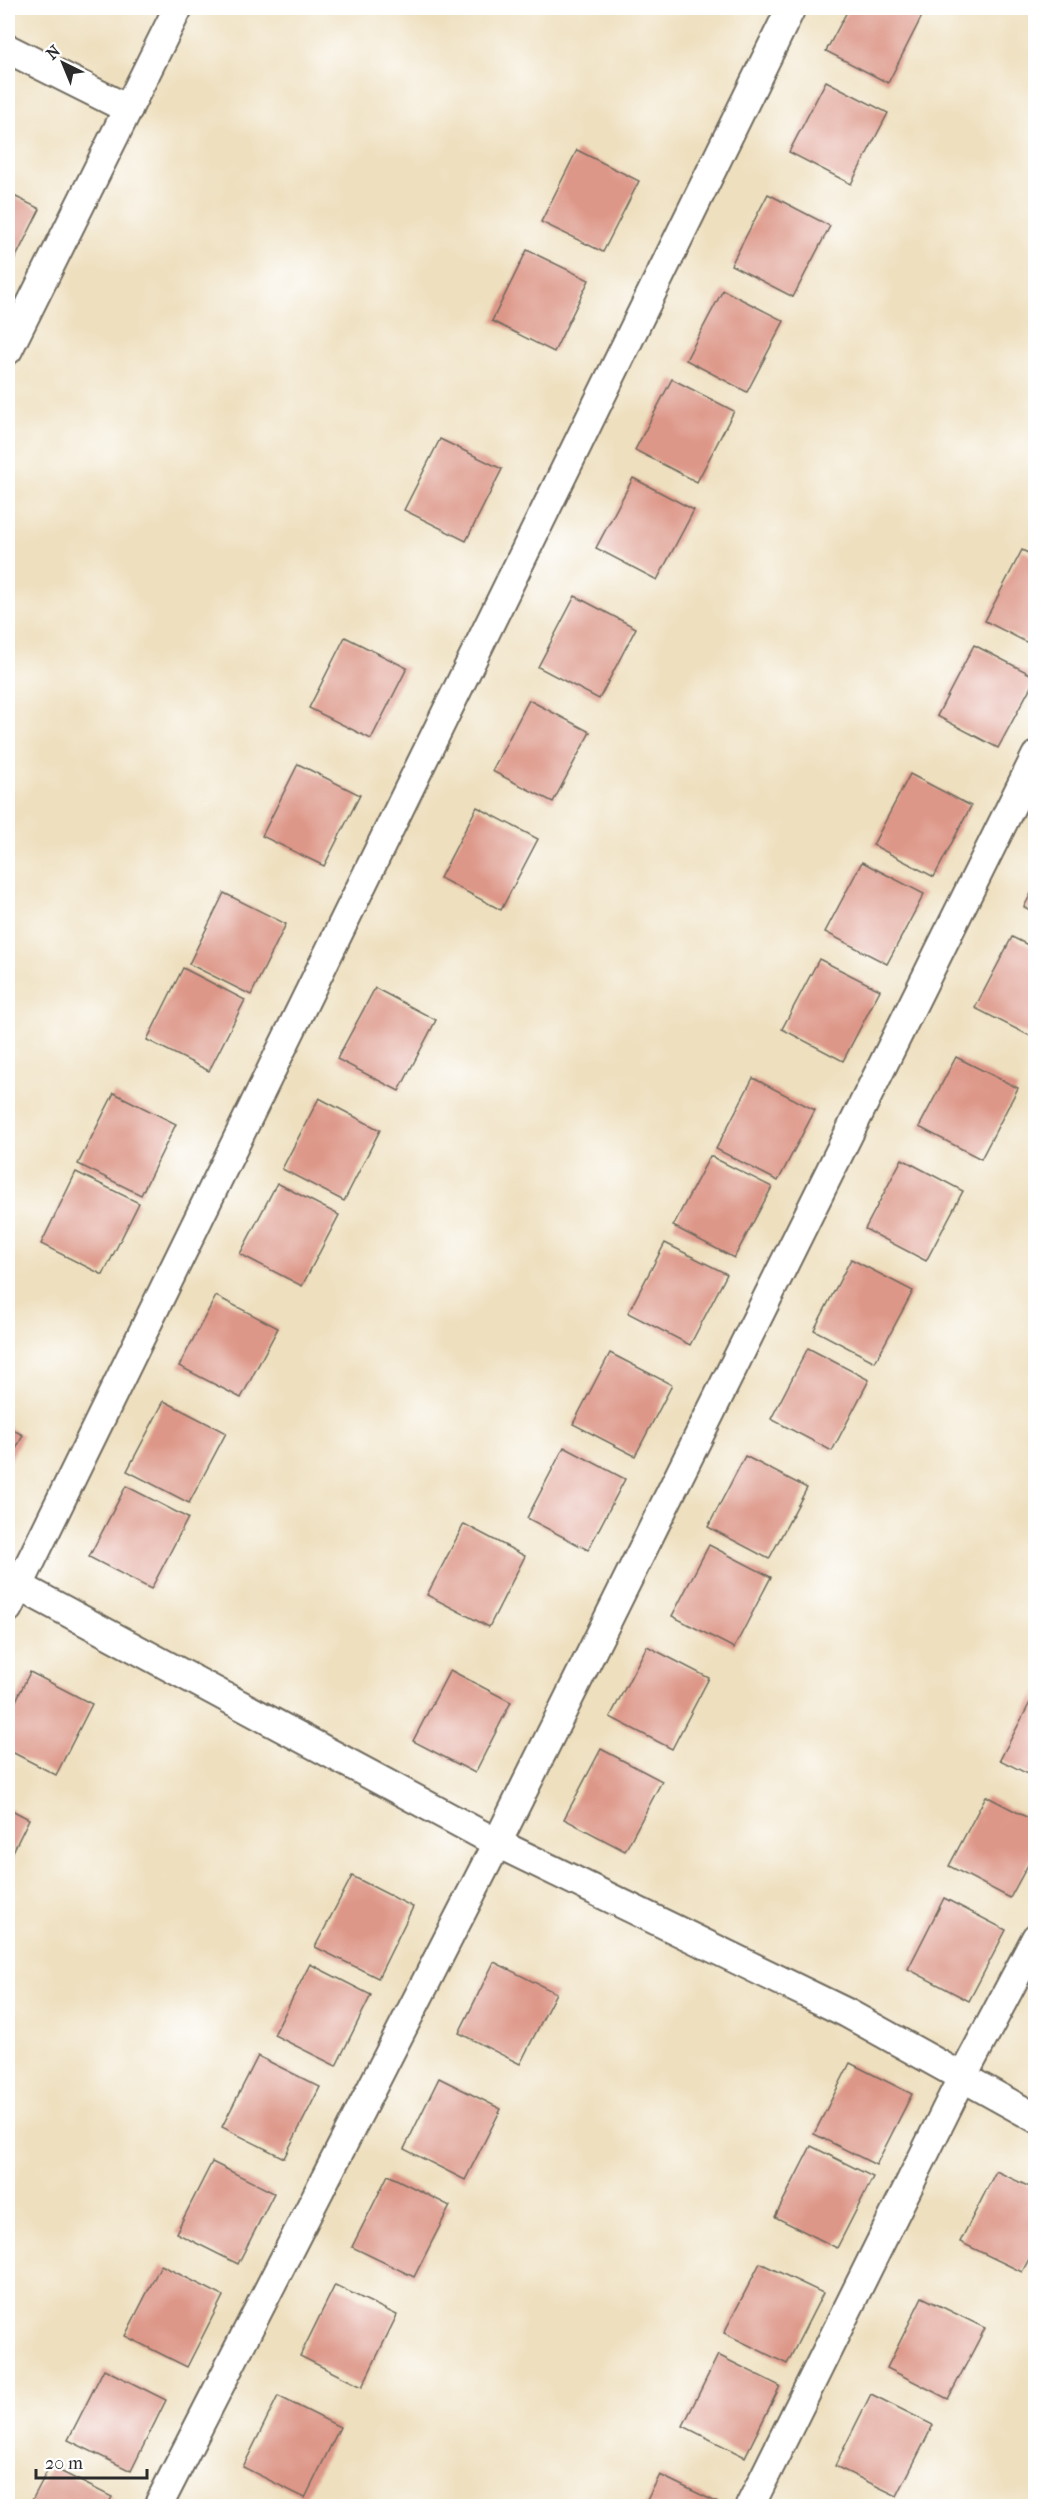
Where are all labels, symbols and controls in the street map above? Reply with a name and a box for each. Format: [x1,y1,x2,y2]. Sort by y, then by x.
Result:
north arrow [33,33,93,93]
text: N [42,41,65,63]
scale bar [36,2442,147,2480]
text: 20 m [45,2453,83,2474]

